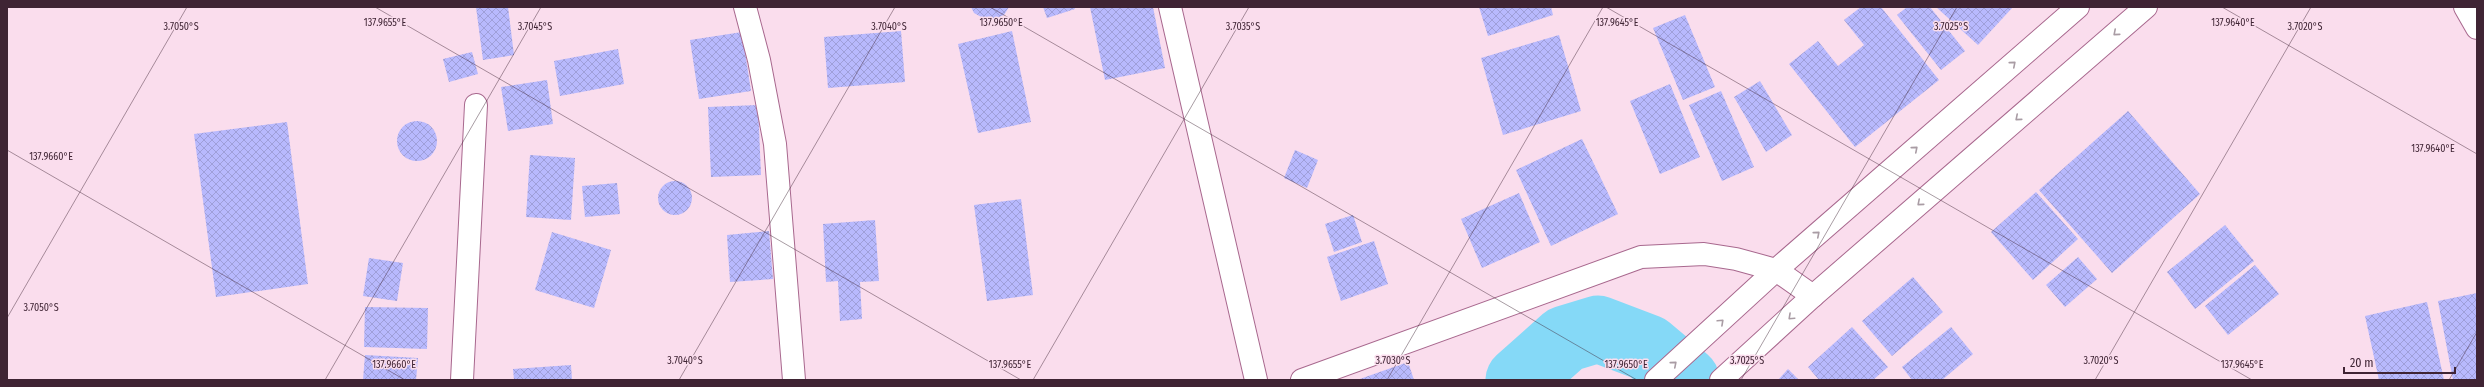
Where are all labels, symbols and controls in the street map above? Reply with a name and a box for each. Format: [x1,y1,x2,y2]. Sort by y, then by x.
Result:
text: 137.9655°E [364,17,407,29]
text: 137.9650°E [979,17,1023,29]
text: 137.9645°E [1596,17,1639,29]
text: 137.9640°E [2211,17,2255,29]
text: 3.7050°S [163,21,199,33]
text: 3.7045°S [518,21,552,33]
text: 3.7040°S [871,21,907,33]
text: 3.7035°S [1226,21,1260,33]
text: 3.7025°S [1934,21,1968,33]
text: 3.7020°S [2288,21,2323,33]
one-way arrow [2113,28,2121,35]
one-way arrow [2009,61,2016,68]
one-way arrow [2015,113,2023,120]
text: 137.9640°E [2411,143,2455,155]
one-way arrow [1911,147,1918,154]
text: 137.9660°E [29,151,73,163]
one-way arrow [1917,199,1925,206]
one-way arrow [1812,232,1820,239]
text: 3.7050°S [23,302,59,314]
one-way arrow [1788,312,1795,319]
one-way arrow [1716,319,1724,326]
scale bar [2344,349,2455,375]
text: 3.7040°S [667,355,703,367]
text: 3.7030°S [1375,355,1411,367]
text: 3.7025°S [1730,355,1764,367]
text: 3.7020°S [2084,355,2119,367]
text: 20 m [2350,356,2374,370]
text: 137.9660°E [372,359,416,371]
text: 137.9655°E [989,359,1032,371]
text: 137.9650°E [1604,359,1648,371]
text: 137.9645°E [2221,359,2264,371]
one-way arrow [1669,362,1677,369]

